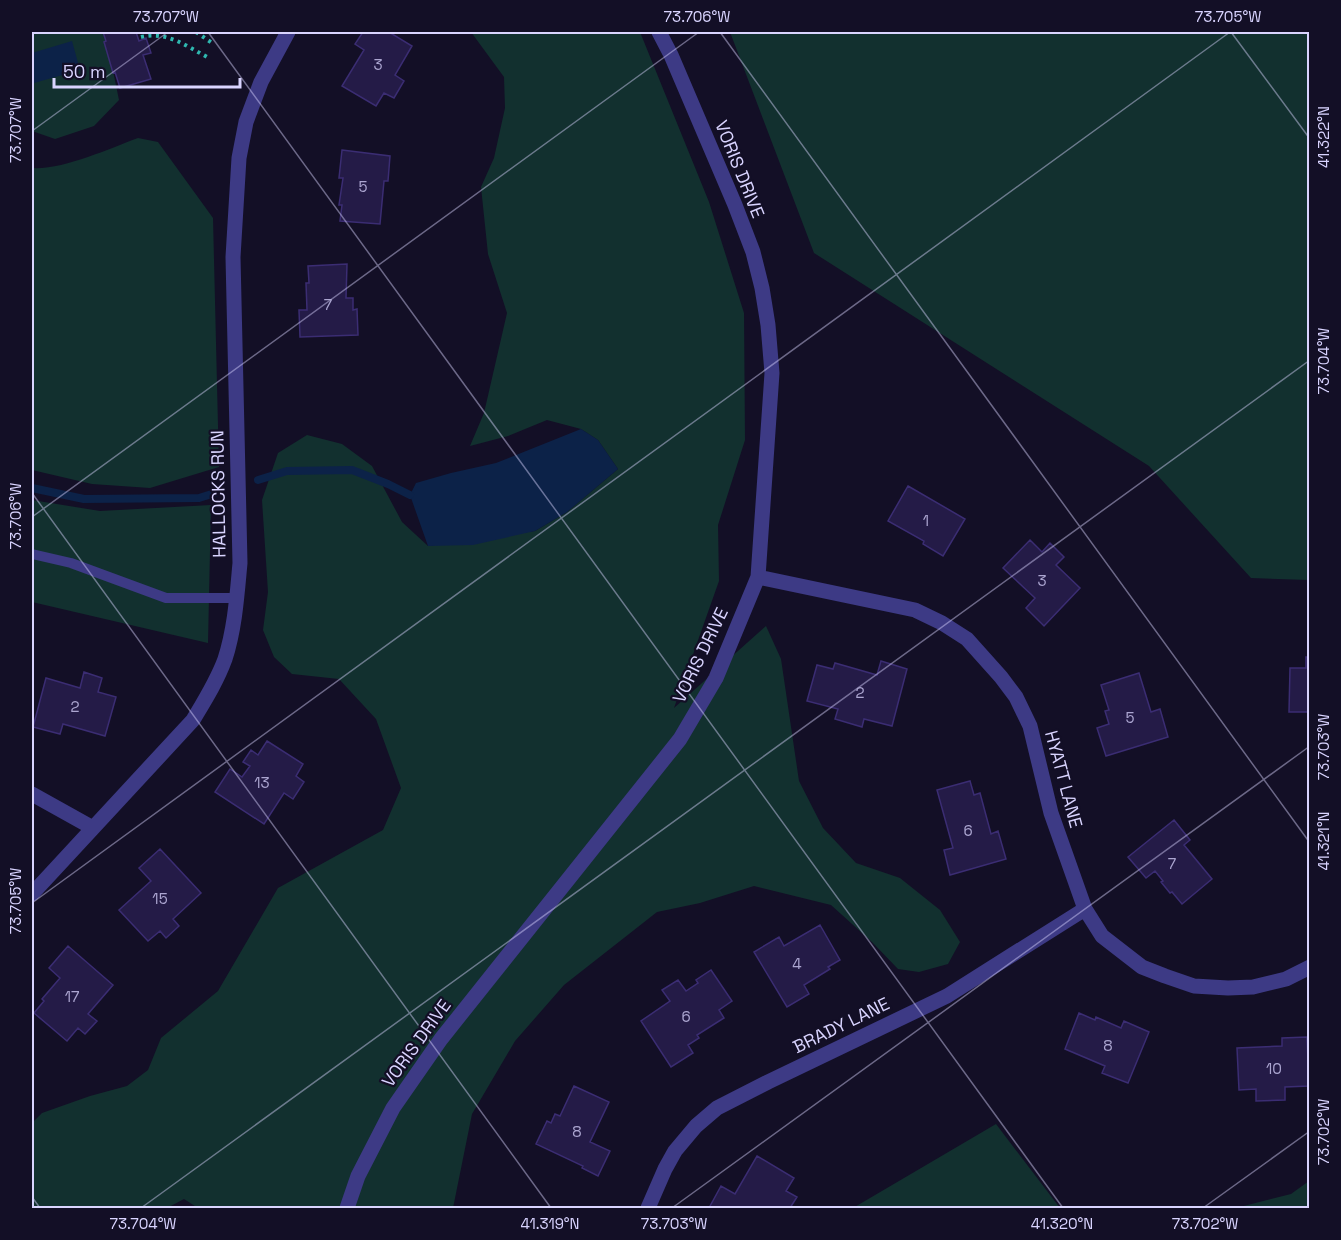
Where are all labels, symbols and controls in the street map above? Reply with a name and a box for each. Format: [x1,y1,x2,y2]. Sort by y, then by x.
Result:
text: 73.707°W [133,7,199,26]
text: 73.706°W [664,7,730,26]
text: 73.705°W [1195,7,1261,26]
scale bar [54,51,240,89]
house number: 3 [373,55,383,74]
text: 50 m [63,60,105,83]
text: 73.707°W [6,97,25,163]
text: 41.322°N [1314,106,1333,168]
street label: VORIS DRIVE [710,117,770,221]
house number: 5 [359,177,368,196]
house number: 7 [324,295,332,314]
text: 73.704°W [1314,328,1333,394]
street label: HALLOCKS RUN [205,430,231,558]
text: 73.706°W [6,483,25,549]
house number: 1 [923,511,929,530]
house number: 3 [1037,571,1047,590]
street label: VORIS DRIVE [667,604,733,706]
house number: 2 [855,683,865,702]
house number: 2 [70,697,80,716]
house number: 5 [1126,708,1135,727]
text: 73.703°W [1314,714,1333,780]
street label: HYATT LANE [1040,728,1088,830]
house number: 13 [254,773,270,792]
text: 41.321°N [1314,811,1333,871]
house number: 6 [963,821,973,840]
house number: 7 [1168,854,1176,873]
text: 73.705°W [6,868,25,934]
house number: 15 [152,889,168,908]
house number: 4 [792,954,802,973]
house number: 17 [65,987,79,1006]
street label: BRADY LANE [789,992,893,1058]
street label: VORIS DRIVE [376,994,456,1092]
house number: 6 [681,1007,691,1026]
house number: 8 [1103,1036,1113,1055]
house number: 10 [1266,1059,1282,1078]
text: 73.702°W [1314,1099,1333,1165]
house number: 8 [572,1122,582,1141]
text: 73.704°W [110,1214,176,1233]
text: 41.319°N [520,1214,580,1233]
text: 73.703°W [641,1214,707,1233]
text: 41.320°N [1031,1214,1093,1233]
text: 73.702°W [1172,1214,1238,1233]

